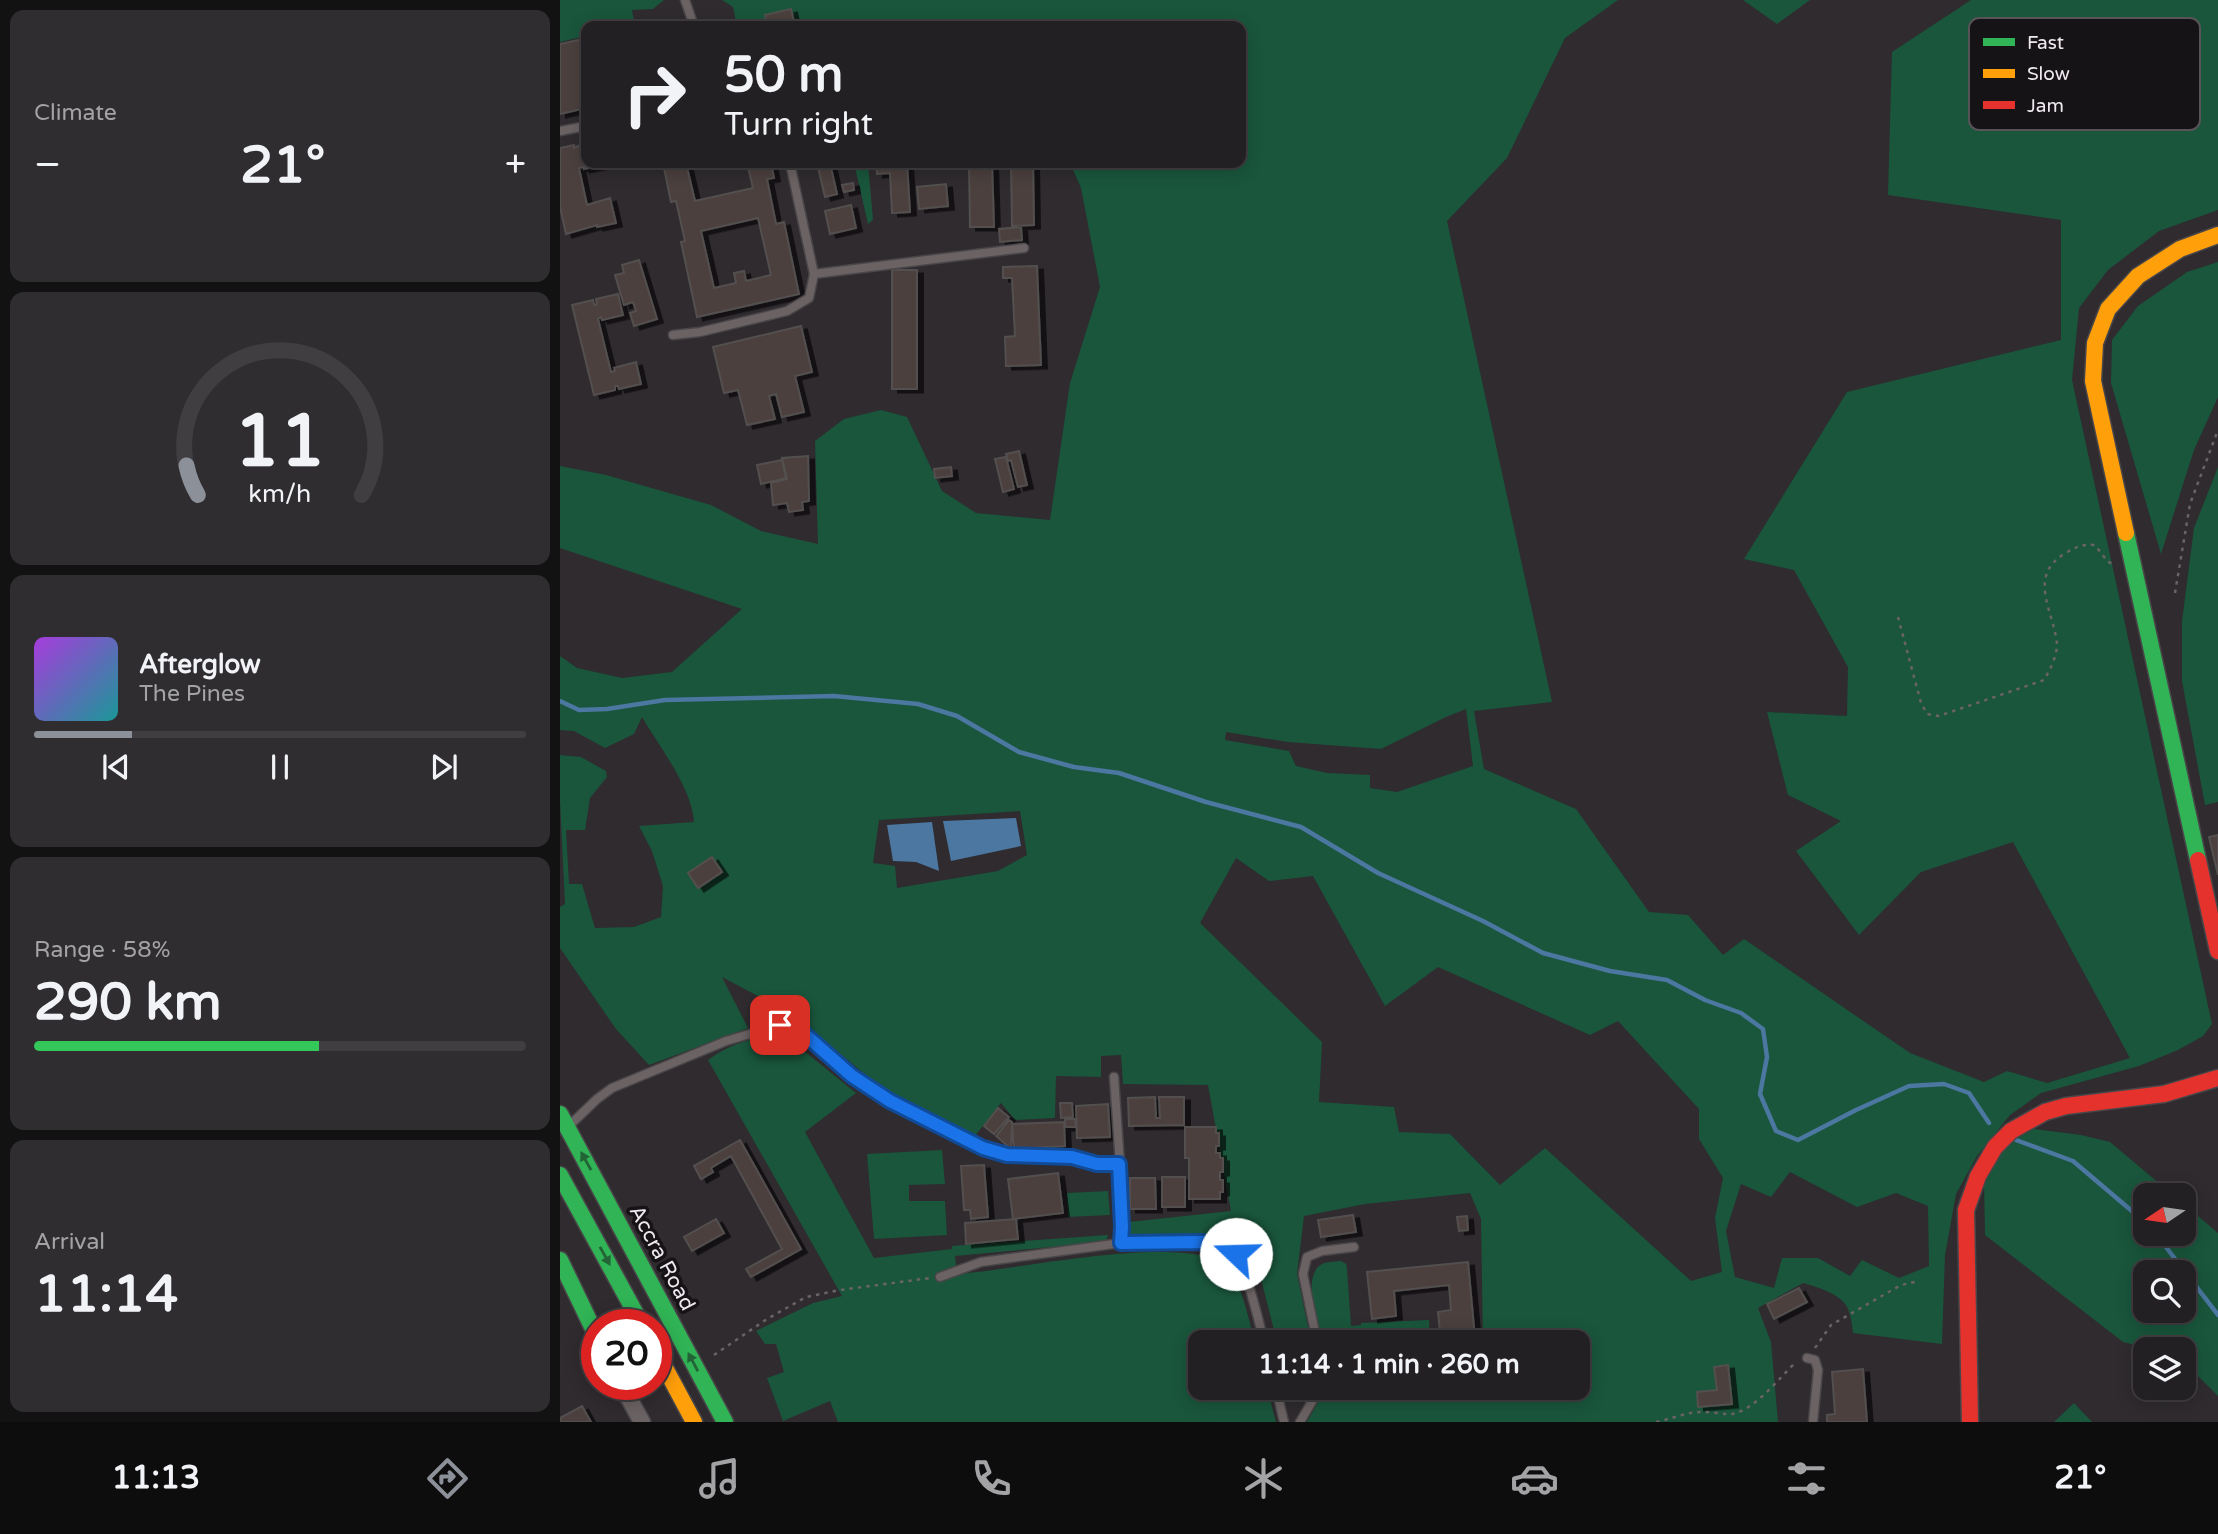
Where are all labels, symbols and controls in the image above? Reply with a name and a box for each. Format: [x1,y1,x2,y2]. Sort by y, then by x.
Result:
legend [1969,18,2200,130]
text: Fast [2027,32,2064,54]
text: 50 m [724,46,843,105]
icon: right [609,49,700,140]
text: Slow [2027,63,2070,85]
text: Jam [2027,95,2064,117]
text: Climate [34,99,117,127]
text: Turn right [724,106,873,144]
text: 21° [240,134,325,197]
text: − [34,142,61,188]
text: + [505,142,526,188]
text: 11 [234,398,326,486]
text: km/h [249,478,311,508]
text: Afterglow [139,649,261,680]
text: The Pines [139,680,245,708]
icon: previous [97,748,135,786]
icon: pause [261,748,299,786]
icon: next [425,748,463,786]
text: Range · 58% [34,936,170,964]
text: 290 km [34,971,222,1034]
pin [750,995,810,1055]
icon: arrive [761,1006,799,1044]
one-way arrow [580,1152,592,1171]
north arrow [2133,1183,2196,1246]
map controls [2133,1183,2196,1400]
street label: Accra Road [624,1201,700,1315]
position arrow [1199,1217,1273,1291]
text: Arrival [34,1228,105,1256]
one-way arrow [599,1246,610,1266]
button: search [2133,1260,2196,1323]
text: 11:14 [34,1263,178,1326]
speed limit sign: 20 [581,1309,672,1400]
button: layers [2133,1337,2196,1400]
text: 11:14 · 1 min · 260 m [1258,1349,1520,1380]
one-way arrow [688,1352,699,1372]
icon: directions [423,1454,472,1503]
icon: music [695,1454,744,1503]
icon: phone [967,1454,1016,1503]
icon: climate [1239,1454,1288,1503]
icon: car [1510,1454,1559,1503]
icon: filters [1782,1454,1831,1503]
text: 11:13 [111,1459,200,1497]
text: 21° [2054,1459,2106,1497]

